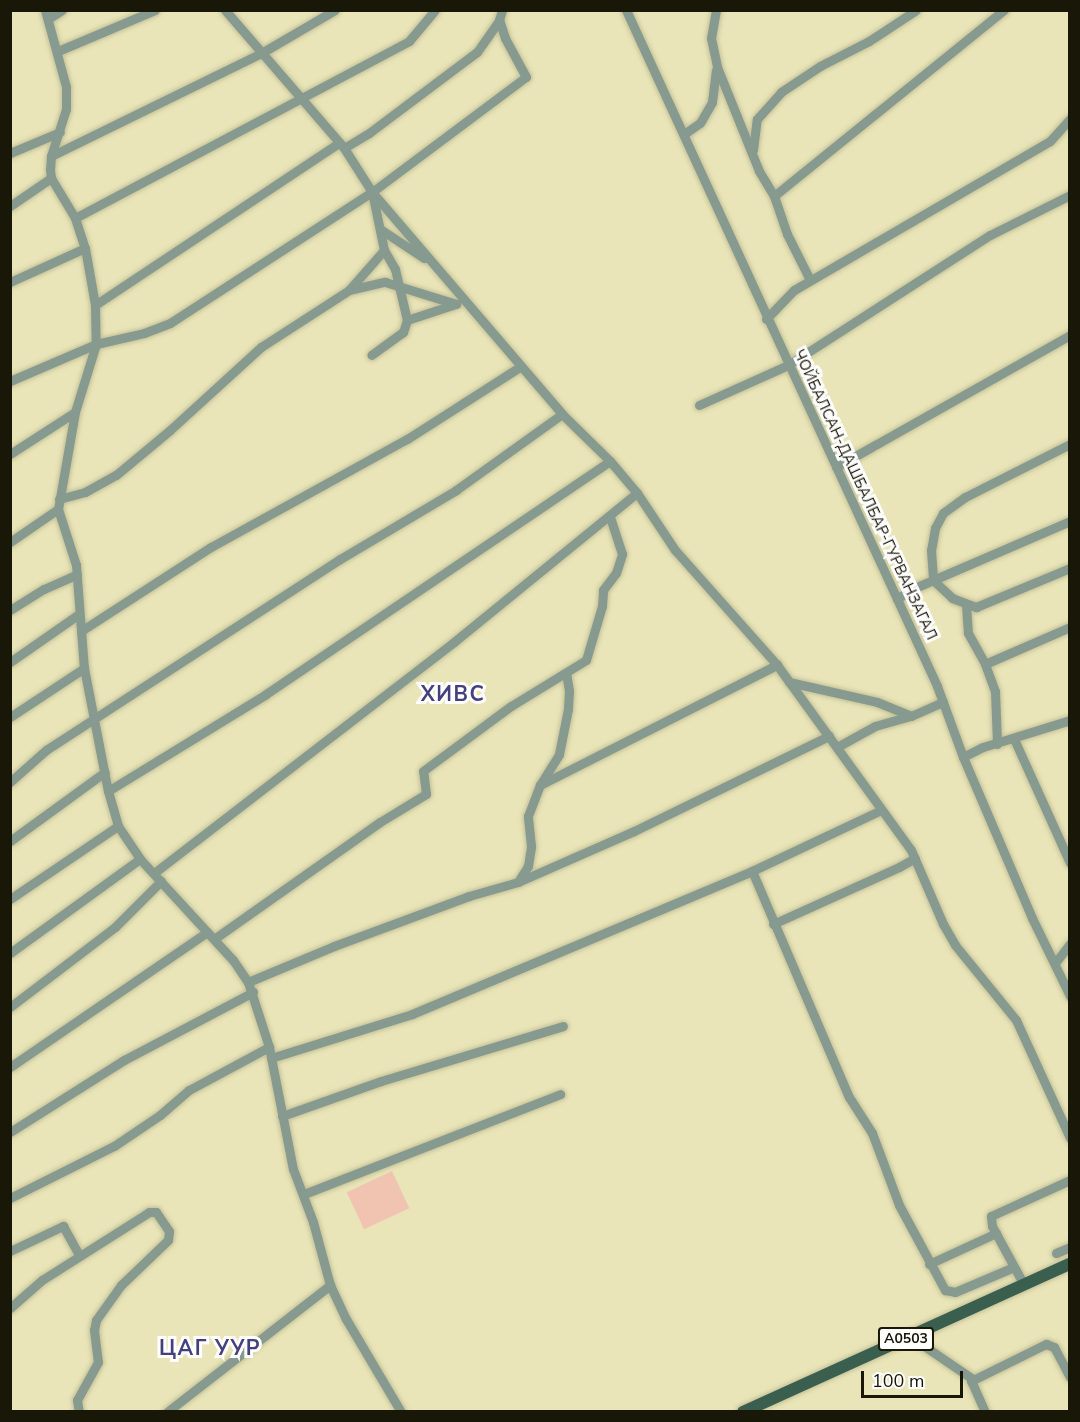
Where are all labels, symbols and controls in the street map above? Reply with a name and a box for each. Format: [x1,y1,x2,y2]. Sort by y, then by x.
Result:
street label: ЧОЙБАЛСАН-ДАШБАЛБАР-ГУРВАНЗАГАЛ [790,347,940,643]
district label: ХИВС [421,681,485,707]
road number: A0503 [878,1328,934,1350]
district label: ЦАГ УУР [159,1335,261,1361]
scale bar [864,1359,966,1397]
text: 100 m [872,1369,924,1393]

